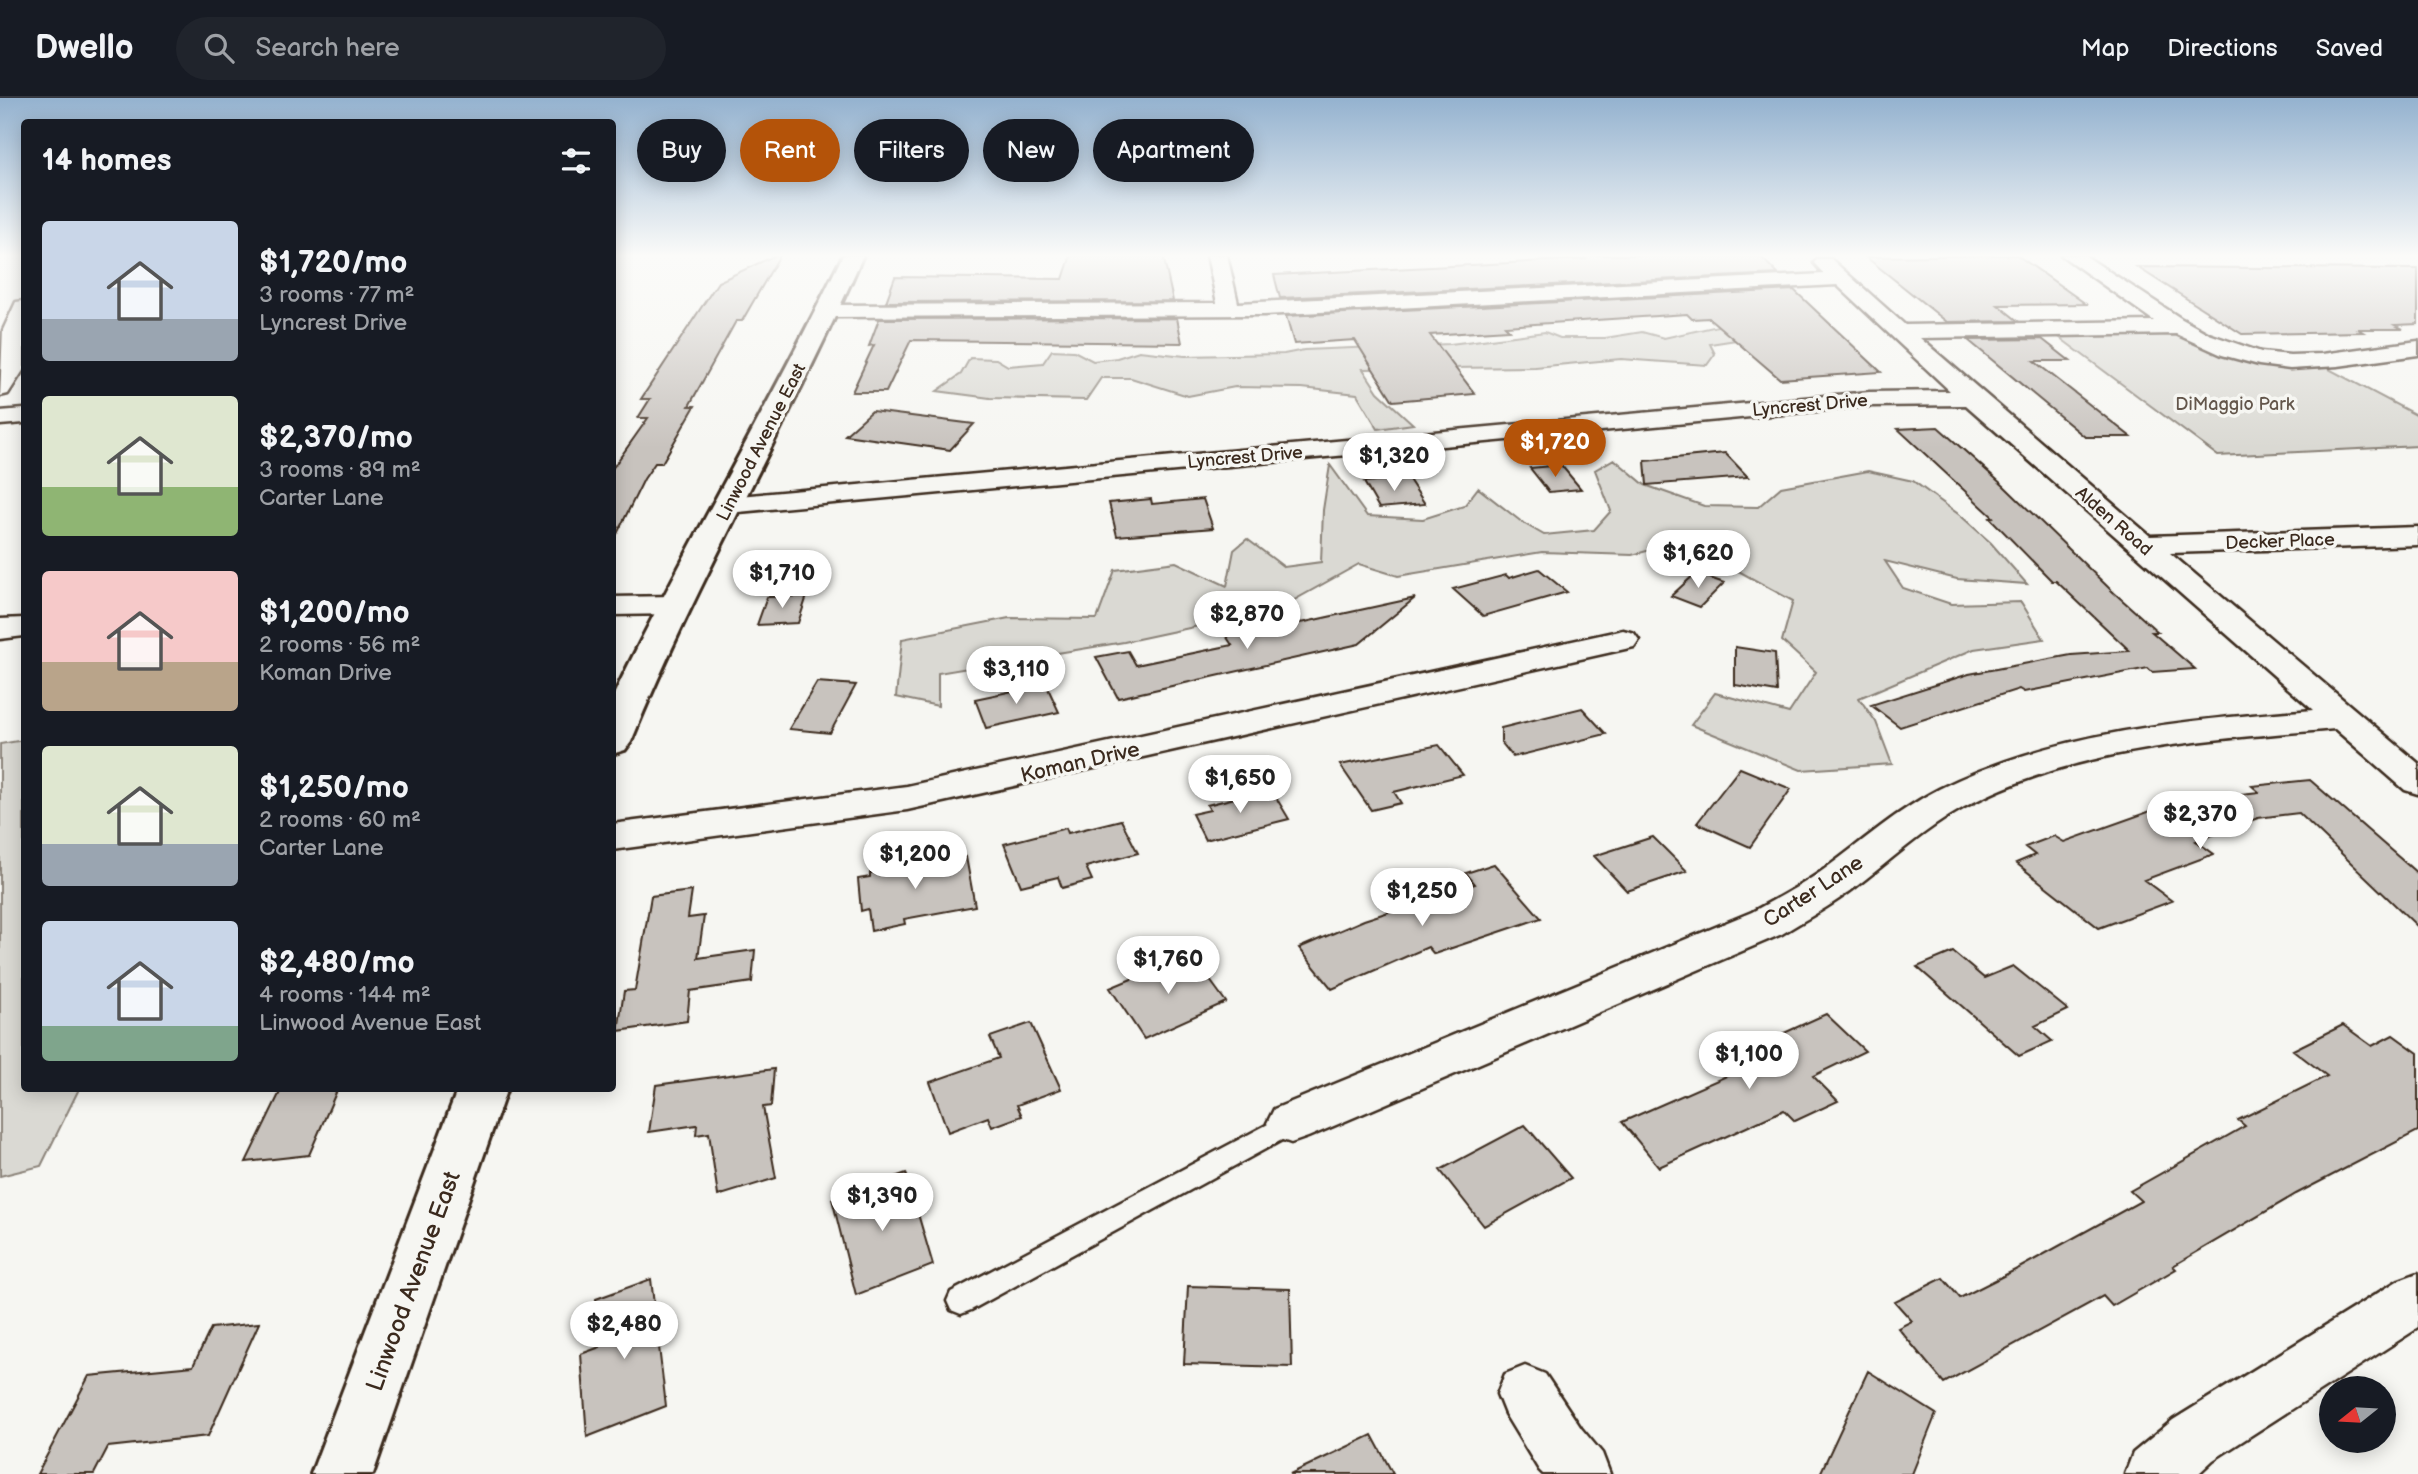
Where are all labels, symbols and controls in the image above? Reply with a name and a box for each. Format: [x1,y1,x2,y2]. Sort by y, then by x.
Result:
search box [176,17,666,80]
text: Dwello [35,28,134,68]
icon: search [200,29,238,67]
text: Search here [256,33,400,64]
text: Map [2081,34,2129,63]
text: Directions [2167,34,2278,63]
text: Saved [2316,34,2383,63]
chip: Buy [637,119,726,182]
chip: Rent [740,119,840,182]
chip: Filters [854,119,969,182]
chip: New [983,119,1079,182]
chip: Apartment [1093,119,1254,182]
icon: filters [557,142,595,180]
text: 14 homes [42,143,171,179]
text: $1,720/mo [259,245,407,281]
icon: home [98,249,182,333]
text: 3 rooms · 77 m² [259,281,415,309]
text: Lyncrest Drive [259,309,407,337]
street label: Linwood Avenue East [713,360,810,524]
street label: Lyncrest Drive [1751,390,1869,421]
park label: DiMaggio Park [2175,394,2295,415]
text: $2,370/mo [259,420,413,456]
pin: $1,720 [1498,420,1612,479]
icon: home [98,424,182,508]
text: $1,720 [1520,428,1590,456]
pin: $1,320 [1337,434,1451,493]
street label: Lyncrest Drive [1186,442,1304,473]
text: $1,320 [1358,442,1430,470]
text: 3 rooms · 89 m² [259,456,421,484]
street label: Alden Road [2071,482,2156,560]
text: Carter Lane [259,484,384,512]
street label: Decker Place [2225,529,2335,554]
pin: $1,620 [1641,531,1755,590]
text: $1,620 [1662,539,1734,567]
pin: $1,710 [725,550,839,610]
text: $1,710 [749,559,815,587]
pin: $2,870 [1190,592,1304,651]
text: $1,200/mo [259,595,410,631]
icon: home [98,599,182,683]
text: $2,870 [1210,600,1284,628]
text: 2 rooms · 56 m² [259,631,421,659]
pin: $3,110 [959,646,1073,706]
text: $3,110 [982,655,1050,683]
text: Koman Drive [259,659,392,687]
street label: Koman Drive [1018,737,1142,788]
pin: $1,650 [1183,756,1297,815]
text: $1,650 [1204,764,1276,792]
text: $1,250/mo [259,770,409,806]
icon: home [98,774,182,858]
pin: $2,370 [2143,792,2257,851]
text: $2,370 [2163,800,2237,828]
text: 2 rooms · 60 m² [259,806,421,834]
pin: $1,200 [858,832,972,891]
text: Carter Lane [259,834,384,862]
text: $1,200 [879,840,951,868]
street label: Carter Lane [1759,850,1868,933]
pin: $1,250 [1365,868,1479,928]
text: $1,250 [1386,877,1458,905]
pin: $1,760 [1111,936,1225,996]
text: $2,480/mo [259,945,415,981]
text: $1,760 [1133,945,1203,973]
icon: home [98,949,182,1033]
text: 4 rooms · 144 m² [259,981,431,1009]
text: Linwood Avenue East [259,1009,481,1037]
pin: $1,100 [1692,1032,1806,1091]
text: $1,100 [1715,1040,1783,1068]
street label: Linwood Avenue East [360,1167,467,1395]
pin: $1,390 [825,1174,939,1233]
text: $1,390 [846,1182,918,1210]
pin: $2,480 [567,1302,681,1361]
text: $2,480 [586,1310,662,1338]
north arrow [2319,1376,2396,1452]
map controls [2319,1376,2396,1453]

